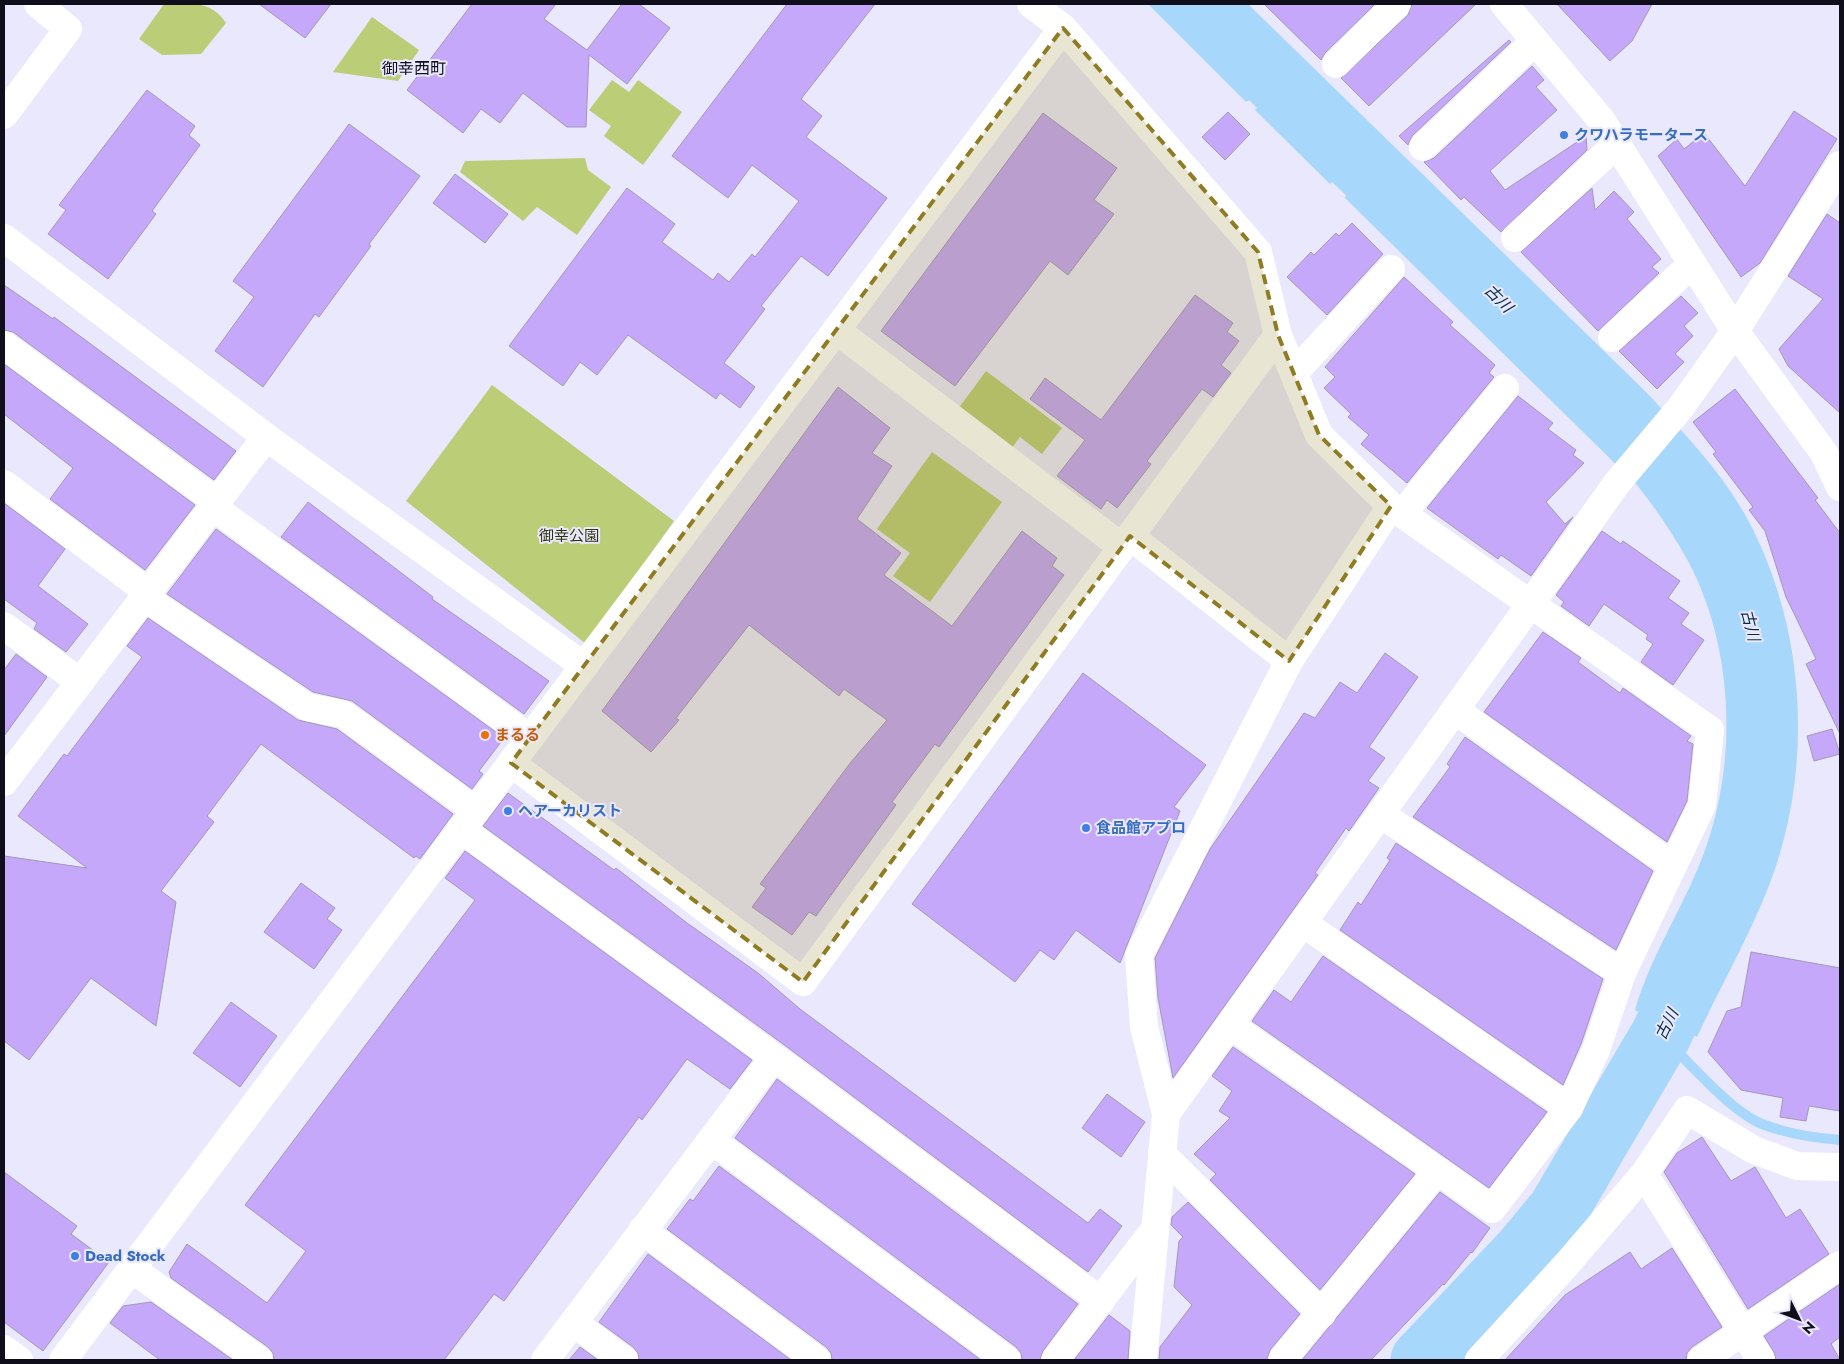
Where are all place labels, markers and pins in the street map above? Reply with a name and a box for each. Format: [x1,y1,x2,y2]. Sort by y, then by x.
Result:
place label: クワハラモータース [1574,124,1708,146]
marker: クワハラモータース [1558,129,1570,141]
place label: まるる [495,724,540,746]
marker: まるる [479,729,491,741]
place label: ヘアーカリスト [518,800,622,822]
marker: ヘアーカリスト [502,805,514,817]
place label: 食品館アプロ [1096,817,1186,839]
marker: 食品館アプロ [1080,822,1092,834]
place label: Dead Stock [85,1245,166,1267]
marker: Dead Stock [69,1250,81,1262]

